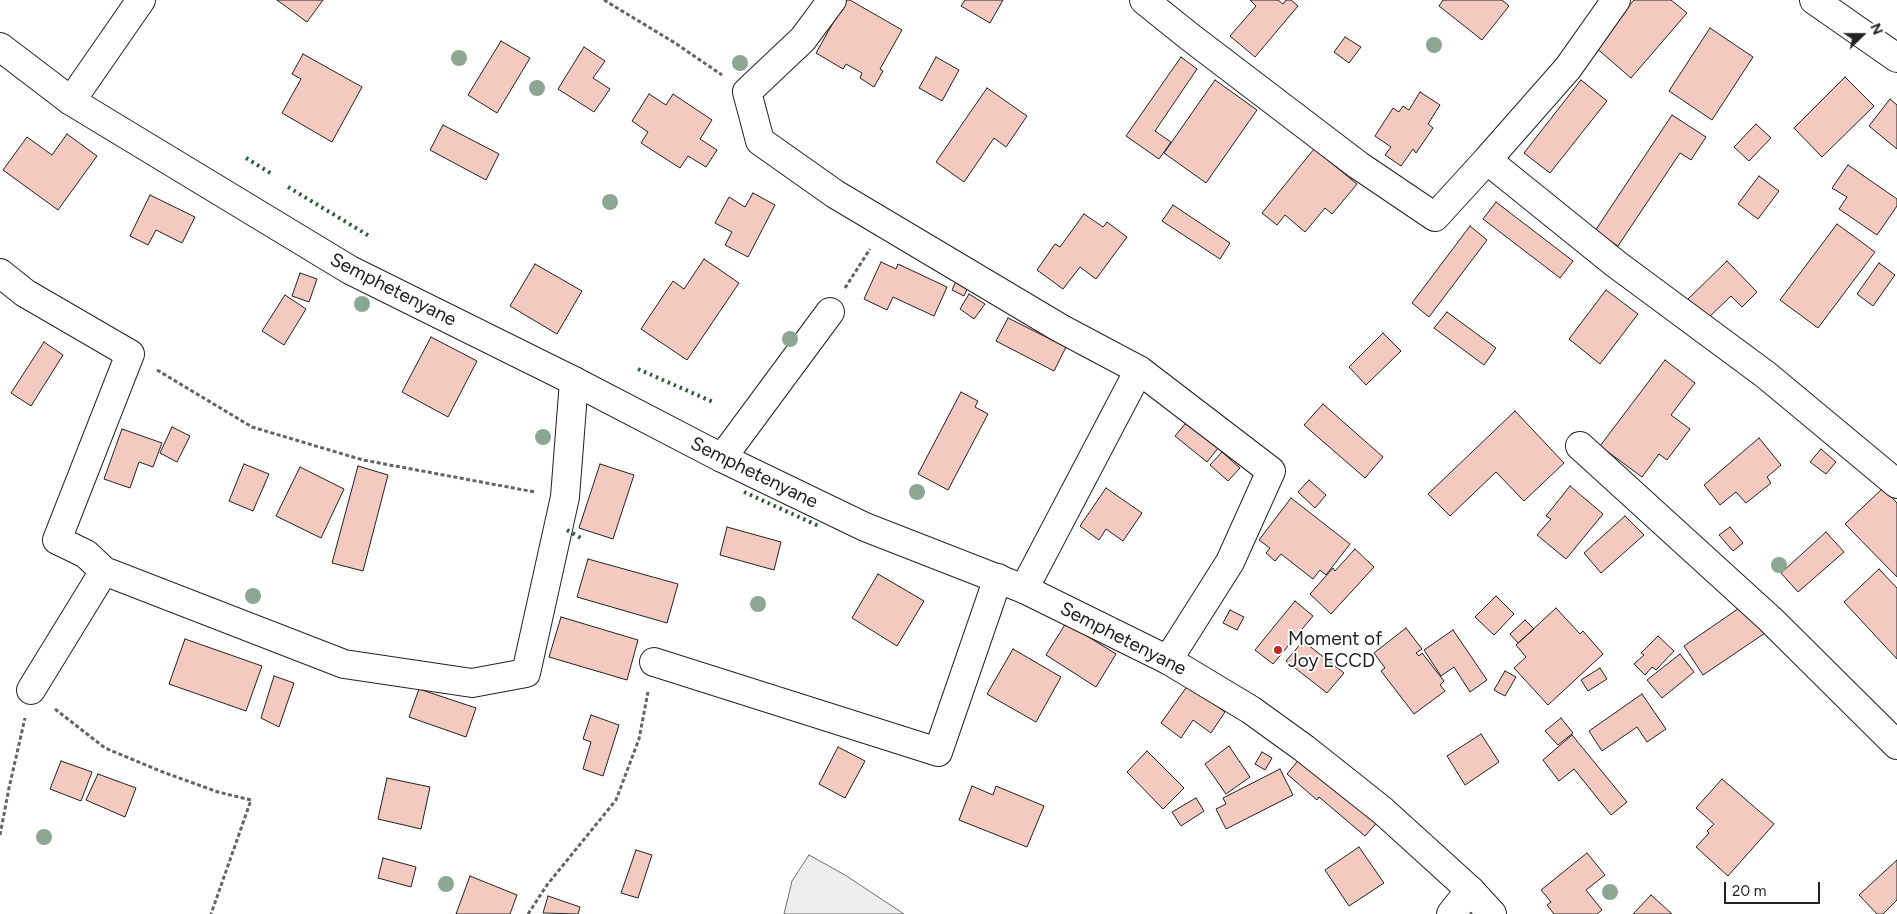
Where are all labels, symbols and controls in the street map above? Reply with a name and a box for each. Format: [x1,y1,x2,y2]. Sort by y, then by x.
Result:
north arrow [1837,10,1887,60]
text: N [1866,21,1886,37]
street label: Semphetenyane [326,248,460,332]
street label: Semphetenyane [687,432,821,514]
street label: Semphetenyane [1056,597,1190,681]
place label: Moment of Joy ECCD [1288,628,1382,672]
marker: Moment of Joy ECCD [1272,644,1284,656]
scale bar [1727,872,1823,904]
text: 20 m [1732,882,1766,900]

